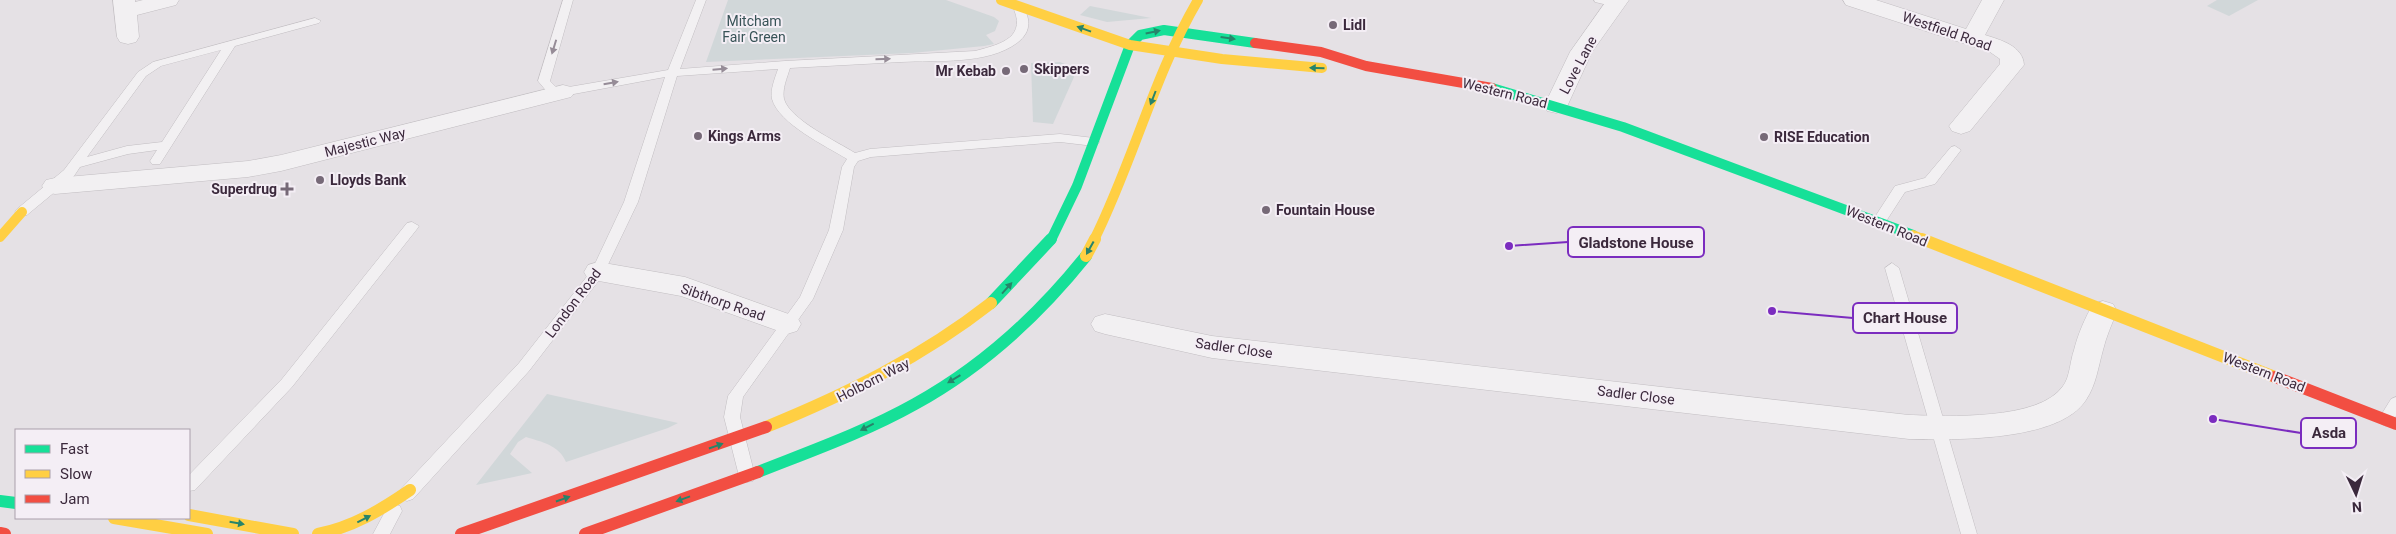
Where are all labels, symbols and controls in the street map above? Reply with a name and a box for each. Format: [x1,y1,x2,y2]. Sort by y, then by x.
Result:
street label: Westfield Road [1900,8,1994,54]
park label: Mitcham Fair Green [722,13,786,45]
place label: Lidl [1343,17,1366,33]
marker: Lidl [1327,19,1339,31]
one-way arrow [1076,25,1091,33]
one-way arrow [1145,28,1160,36]
street label: Love Lane [1556,33,1600,97]
one-way arrow [1221,34,1237,42]
one-way arrow [550,39,558,54]
one-way arrow [875,55,891,63]
place label: Skippers [1034,61,1089,77]
place label: Mr Kebab [936,63,996,79]
marker: Skippers [1018,63,1030,75]
one-way arrow [1309,63,1325,71]
one-way arrow [713,64,729,72]
marker: Mr Kebab [1000,65,1012,77]
street label: Western Road [1461,75,1549,111]
one-way arrow [604,78,620,86]
one-way arrow [1149,91,1157,106]
street label: Majestic Way [323,124,408,160]
place label: Kings Arms [708,128,781,144]
place label: RISE Education [1774,129,1870,145]
marker: Kings Arms [692,130,704,142]
marker: RISE Education [1758,131,1770,143]
place label: Lloyds Bank [330,172,407,188]
marker: Lloyds Bank [314,174,326,186]
place label: Superdrug [211,181,277,197]
marker: Superdrug [281,183,293,195]
place label: Fountain House [1276,202,1375,218]
street label: Western Road [1844,202,1930,250]
marker: Fountain House [1260,204,1272,216]
callout: Gladstone House [1568,227,1704,257]
text: Gladstone House [1578,234,1694,252]
one-way arrow [1086,240,1094,255]
street label: London Road [542,265,604,341]
street label: Sibthorp Road [679,280,767,324]
one-way arrow [1001,283,1013,295]
callout: Chart House [1853,303,1957,333]
text: Chart House [1863,309,1947,327]
street label: Sadler Close [1194,335,1274,361]
street label: Western Road [2221,349,2307,395]
street label: Holborn Way [834,355,912,405]
one-way arrow [947,375,960,384]
street label: Sadler Close [1596,382,1676,408]
callout: Asda [2301,418,2356,448]
one-way arrow [859,423,874,431]
text: Asda [2312,424,2346,442]
legend [15,429,190,519]
text: Fast [60,440,89,458]
one-way arrow [709,442,724,449]
text: Slow [60,465,92,483]
north arrow [2331,469,2381,519]
text: Jam [60,490,90,508]
one-way arrow [556,495,571,503]
one-way arrow [675,495,690,503]
text: N [2351,499,2362,515]
one-way arrow [357,515,371,523]
one-way arrow [229,519,245,527]

